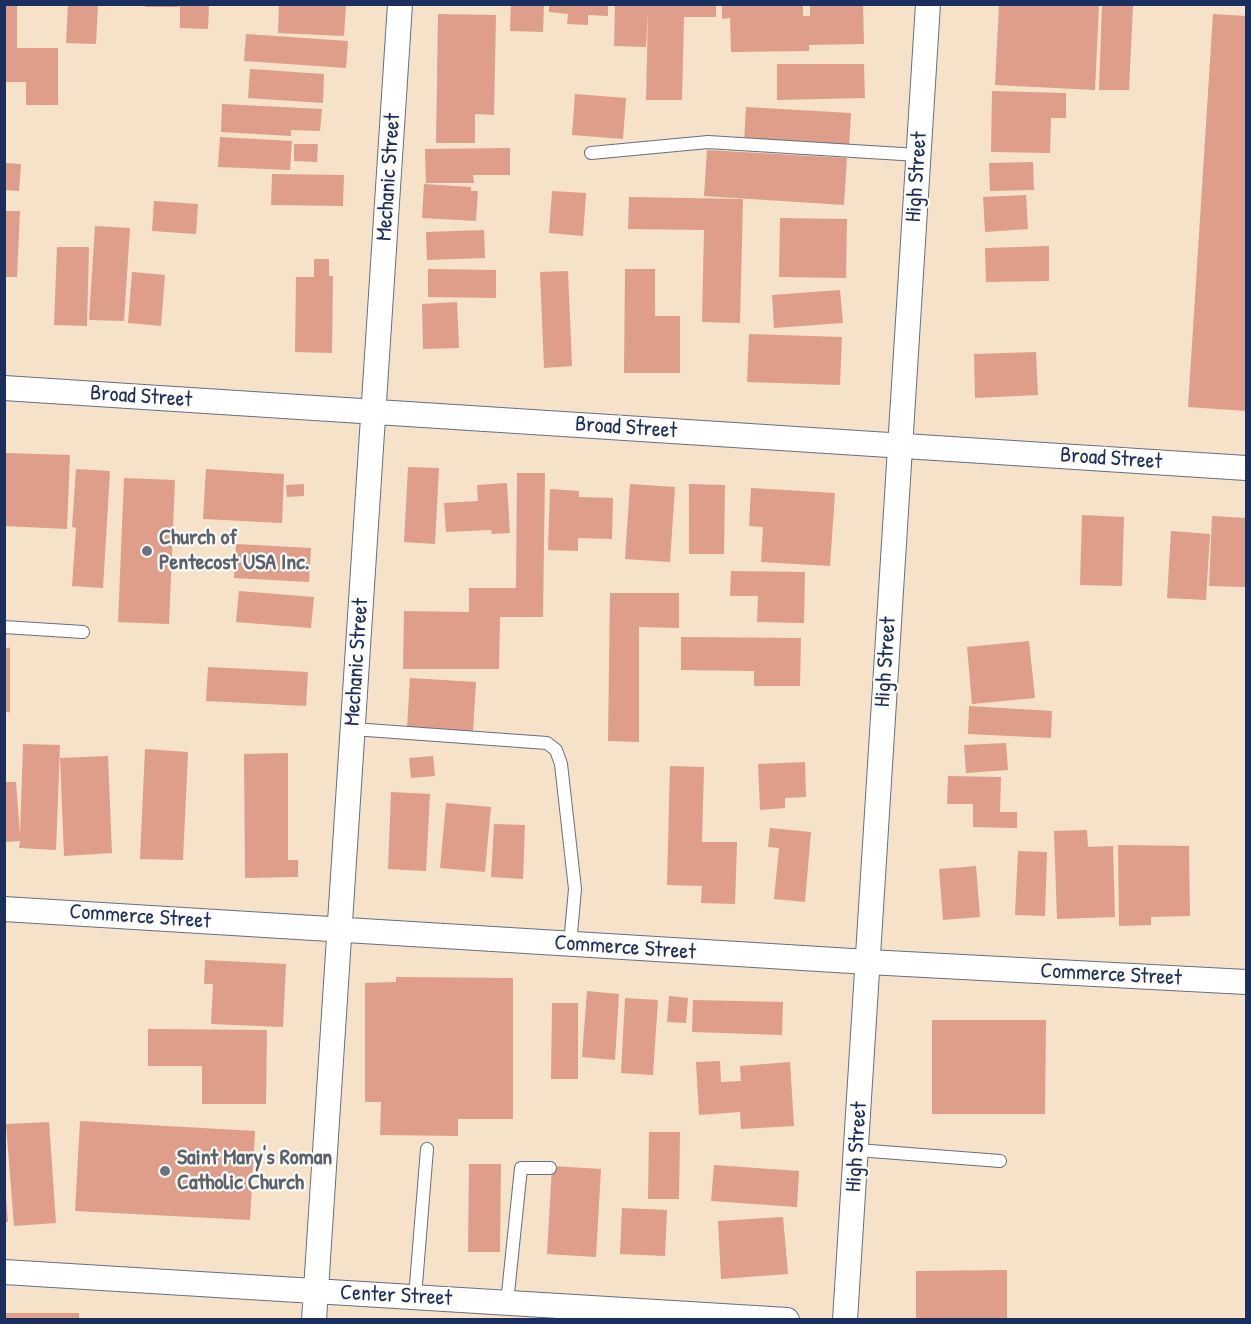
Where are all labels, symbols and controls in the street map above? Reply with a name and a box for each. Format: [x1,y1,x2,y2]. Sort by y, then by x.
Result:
street label: Mechanic Street [371,112,407,242]
street label: High Street [901,131,933,223]
street label: Broad Street [89,380,193,414]
street label: Broad Street [574,411,678,445]
street label: Broad Street [1059,442,1163,476]
place label: Church of Pentecost USA Inc. [159,525,309,576]
marker: Church of Pentecost USA Inc. [140,544,154,558]
street label: Mechanic Street [339,597,375,727]
street label: High Street [870,616,902,708]
street label: Commerce Street [68,899,212,935]
street label: Commerce Street [553,930,697,966]
street label: Commerce Street [1040,958,1182,992]
street label: High Street [841,1101,873,1193]
place label: Saint Mary's Roman Catholic Church [177,1145,332,1196]
marker: Saint Mary's Roman Catholic Church [158,1164,172,1178]
street label: Center Street [339,1280,453,1312]

